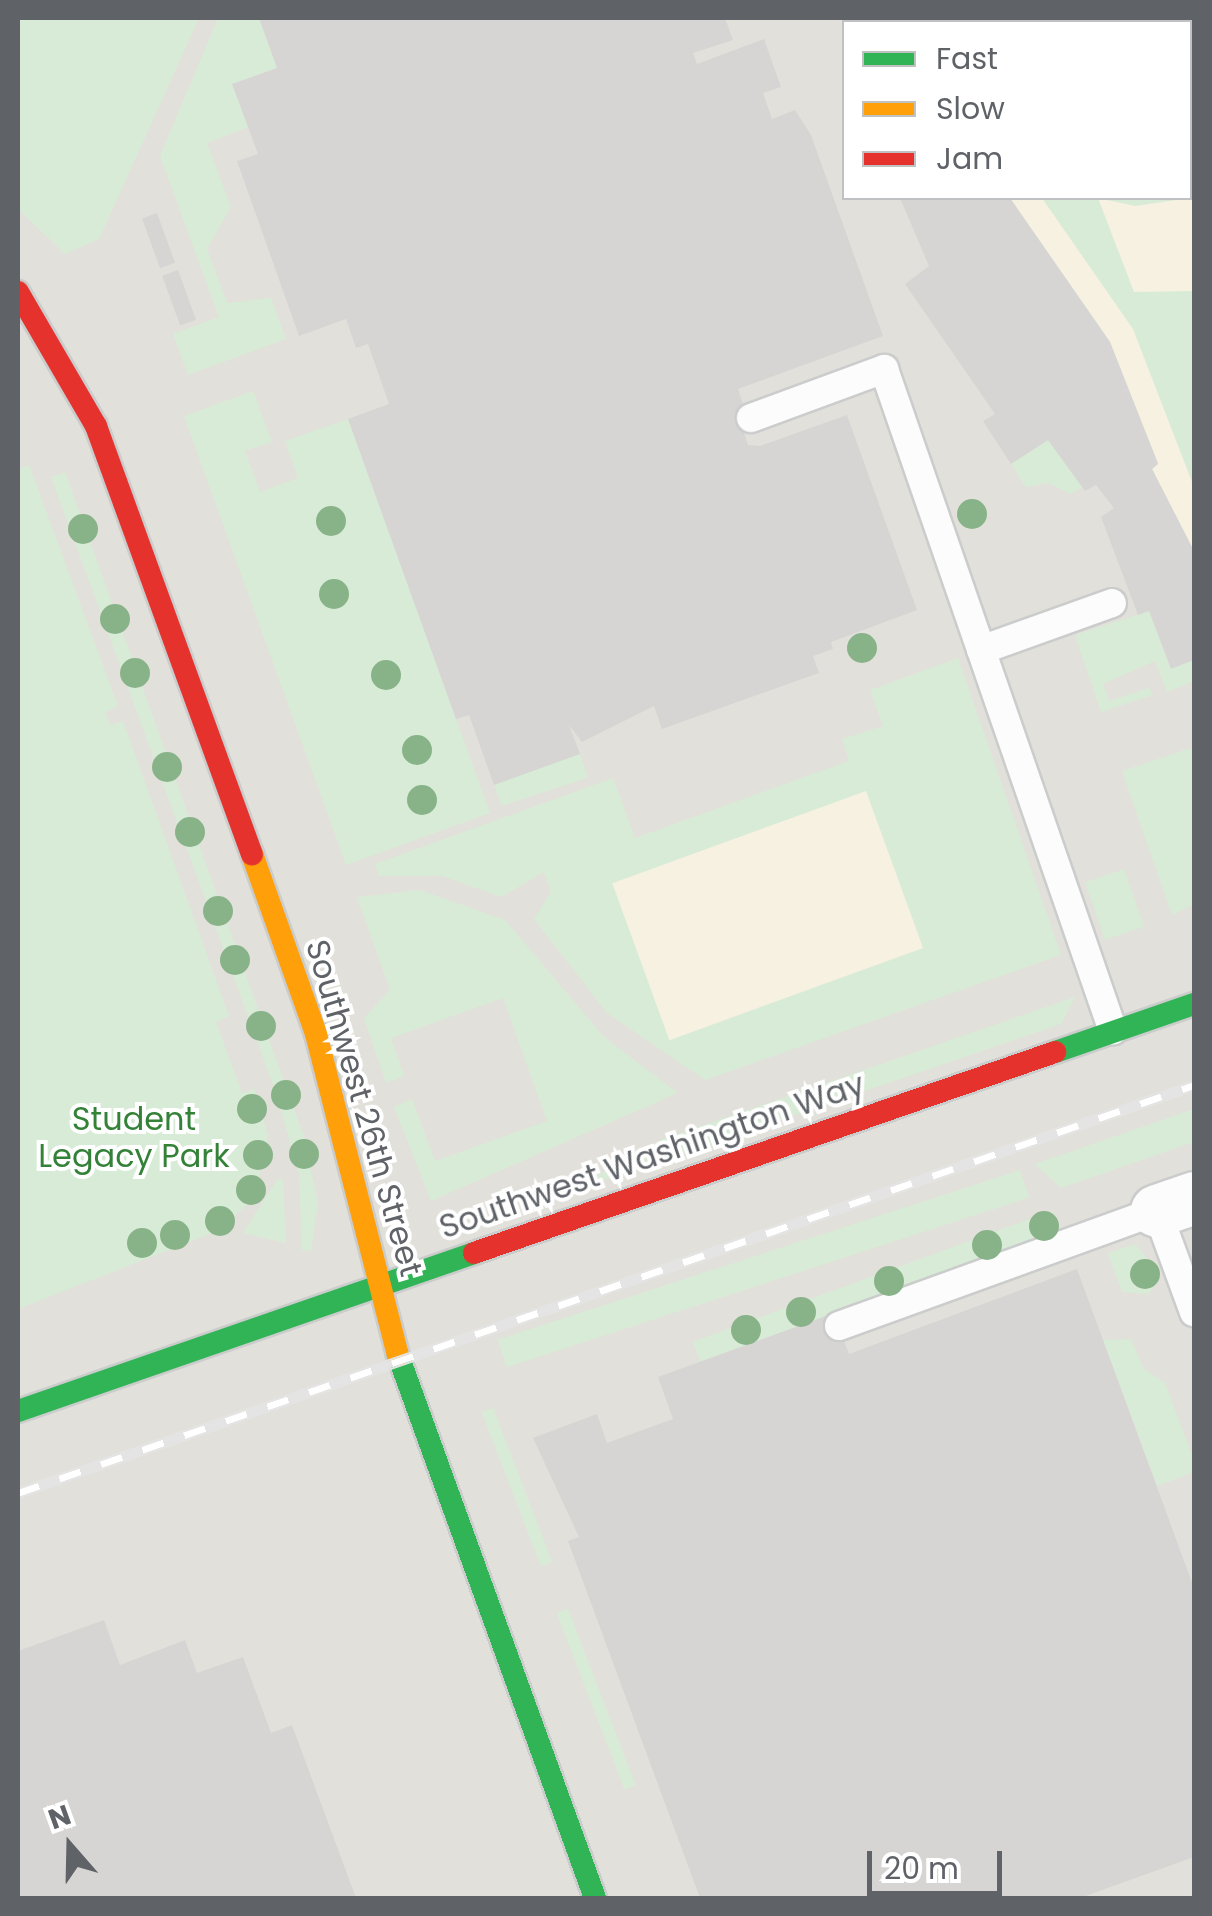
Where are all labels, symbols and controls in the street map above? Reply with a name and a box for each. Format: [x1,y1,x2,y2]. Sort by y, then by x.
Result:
legend [842,20,1192,200]
text: Fast [936,37,998,80]
text: Slow [936,87,1005,130]
text: Jam [936,137,1003,180]
street label: Southwest 26th Street [298,935,430,1281]
street label: Southwest Washington Way [434,1065,870,1247]
park label: Student Legacy Park [38,1101,230,1176]
text: N [43,1795,76,1839]
north arrow [20,1796,120,1896]
scale bar [872,1831,1007,1893]
text: 20 m [884,1847,959,1890]

